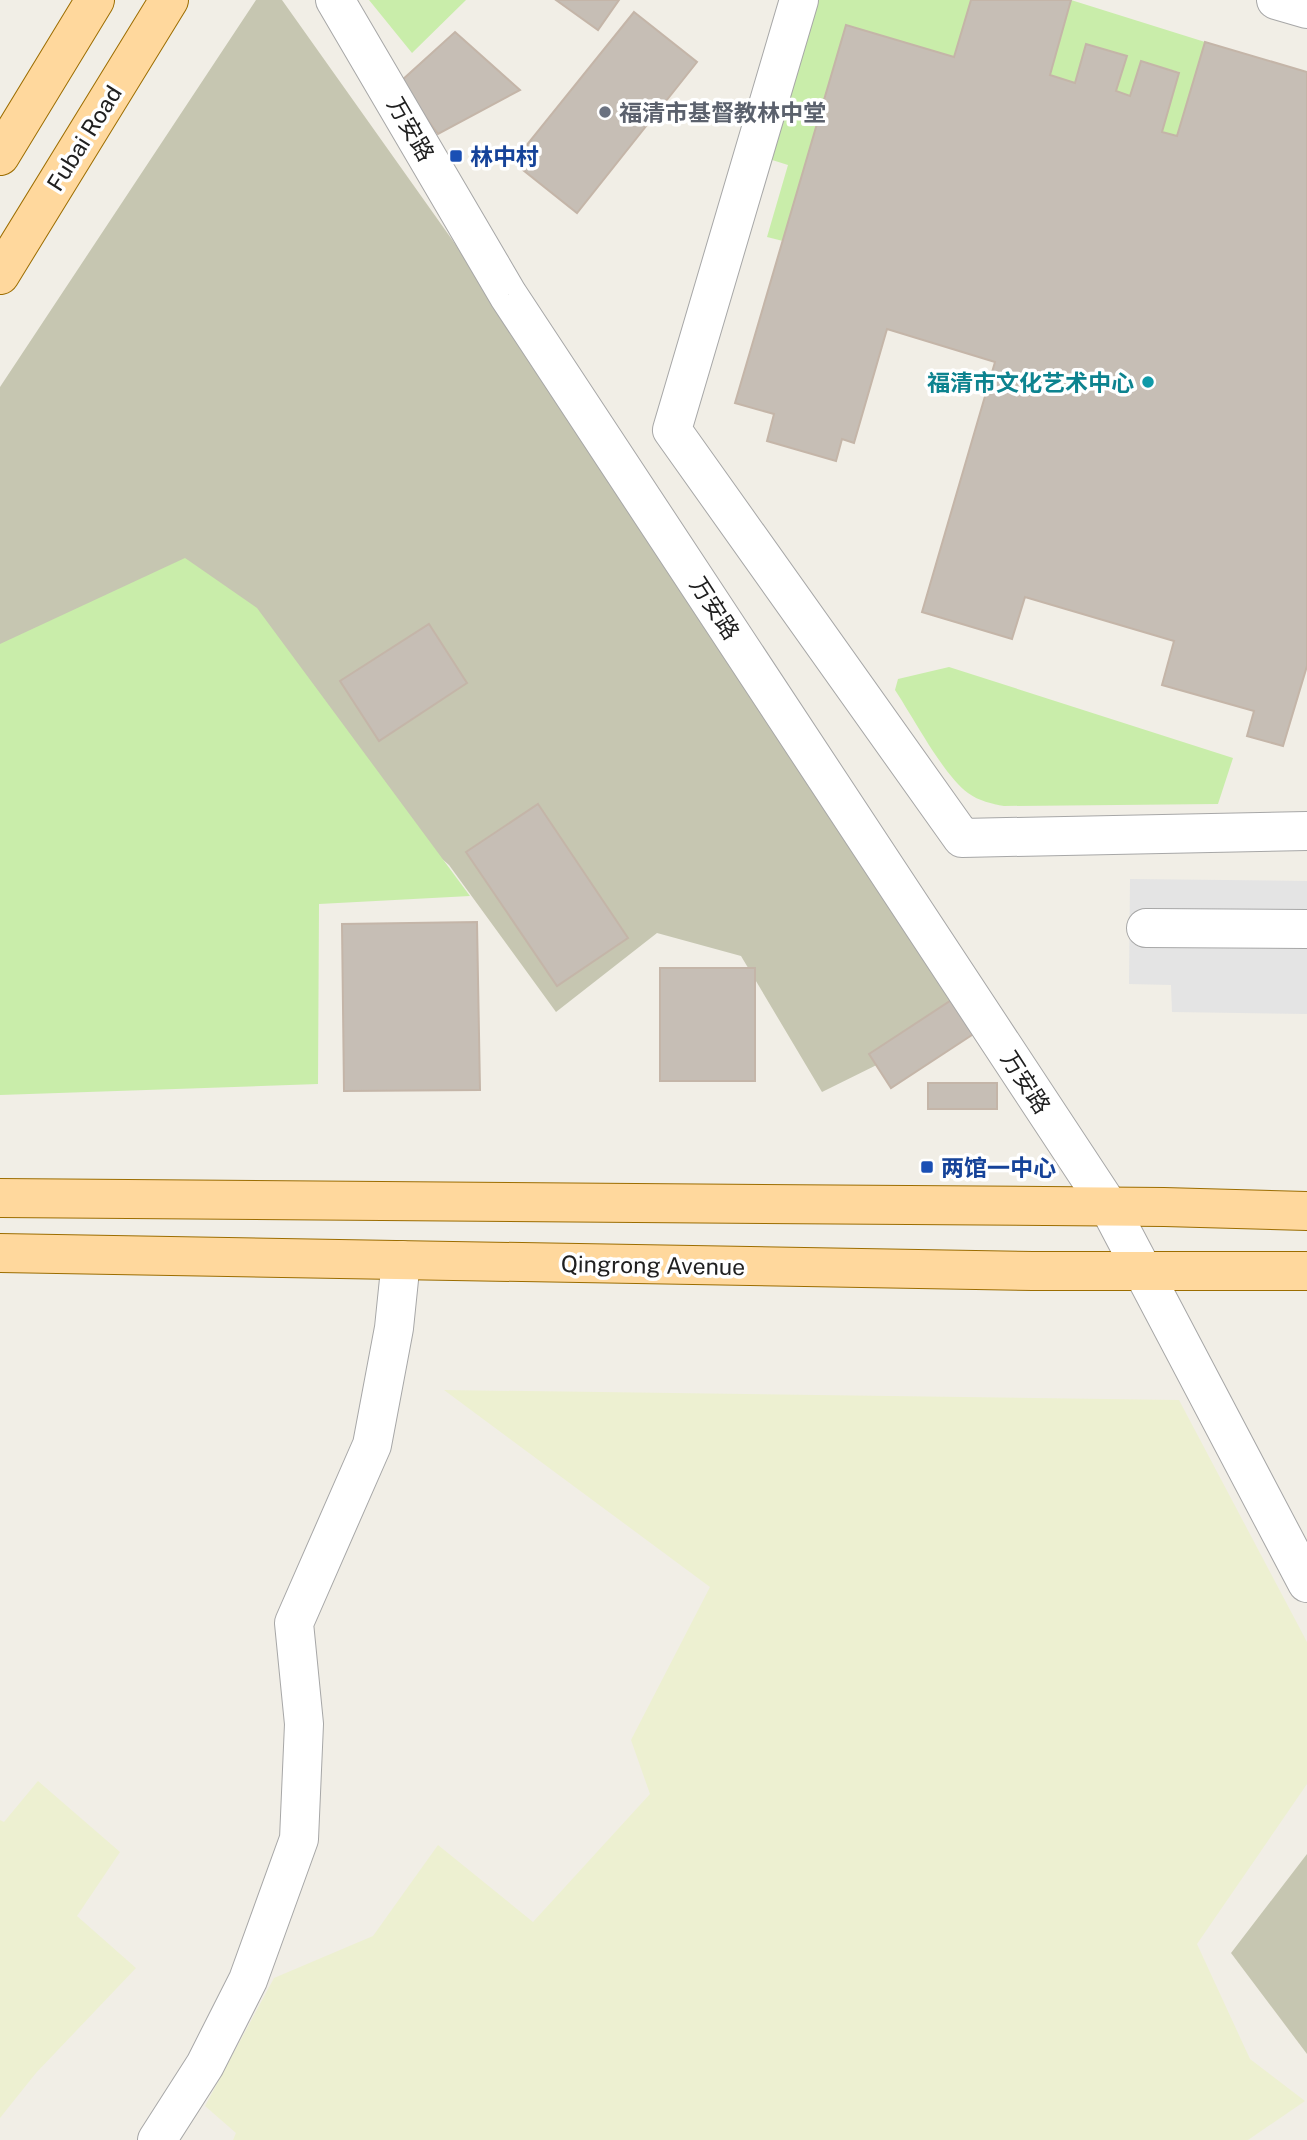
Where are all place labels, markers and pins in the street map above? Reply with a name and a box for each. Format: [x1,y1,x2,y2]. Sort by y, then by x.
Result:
place label: 福清市基督教林中堂 [619,99,826,126]
marker: 福清市基督教林中堂 [597,104,613,120]
place label: 林中村 [470,143,539,170]
marker: 林中村 [448,148,464,164]
place label: 福清市文化艺术中心 [927,369,1134,396]
marker: 福清市文化艺术中心 [1140,374,1156,390]
place label: 两馆一中心 [941,1154,1056,1181]
marker: 两馆一中心 [919,1159,935,1175]

